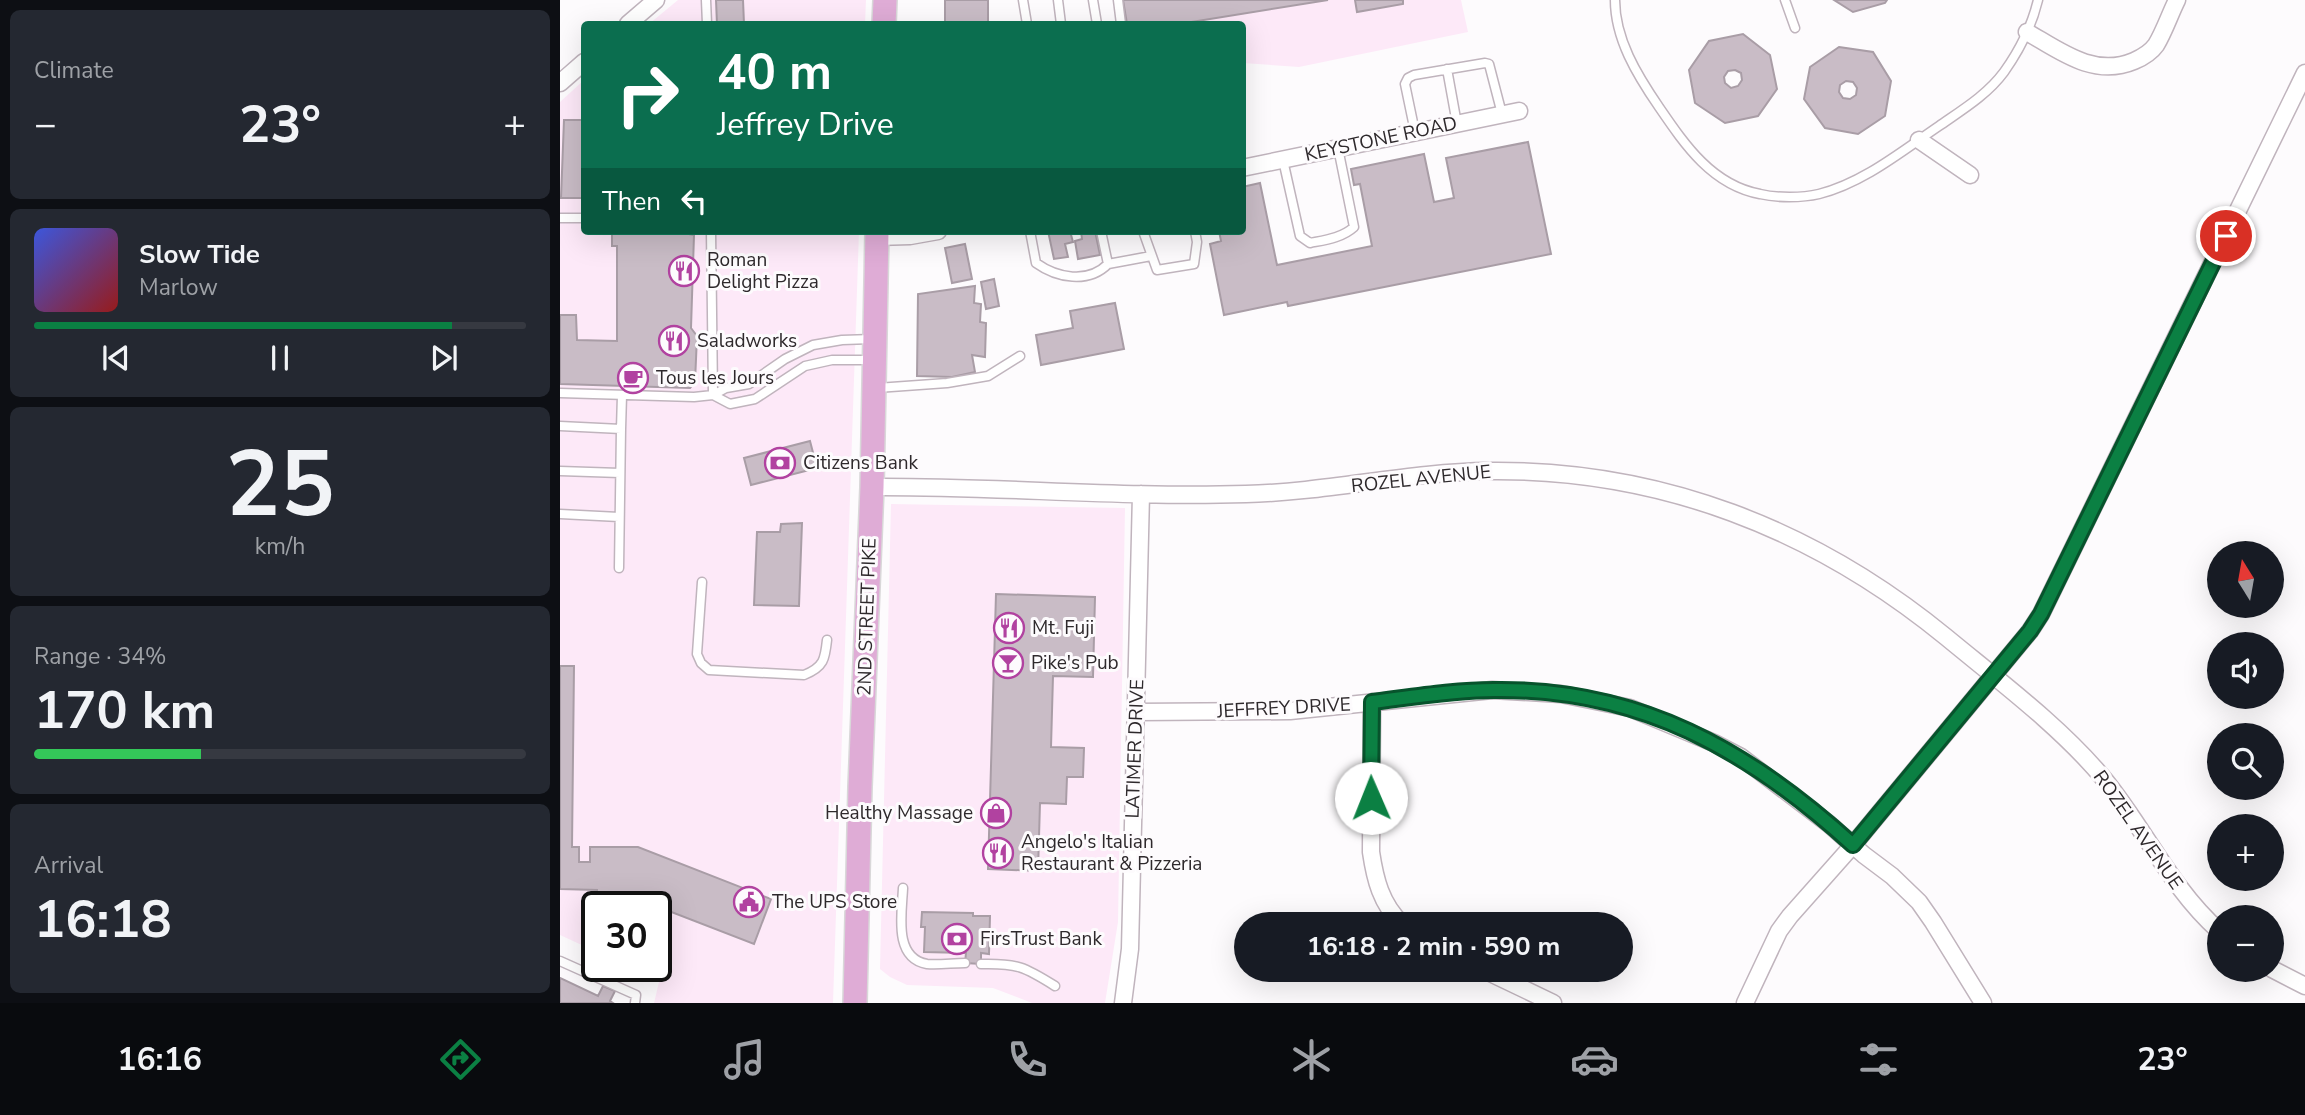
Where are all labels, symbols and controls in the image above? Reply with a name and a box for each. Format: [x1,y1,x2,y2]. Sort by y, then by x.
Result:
text: 40 m [717,39,832,106]
icon: right [602,49,693,140]
text: Climate [34,55,114,86]
text: 23° [239,89,321,160]
text: − [34,99,57,150]
text: + [503,99,526,150]
text: Jeffrey Drive [717,103,894,146]
street label: KEYSTONE ROAD [1302,110,1460,168]
icon: left [675,182,713,220]
text: Then [602,184,661,219]
pin [2196,206,2256,266]
icon: arrive [2207,217,2245,255]
text: Slow Tide [139,237,260,272]
place label: Roman Delight Pizza [707,247,819,295]
restaurant icon: Roman Delight Pizza [667,254,701,288]
text: Marlow [139,272,218,303]
restaurant icon: Saladworks [657,324,691,358]
place label: Saladworks [697,328,797,354]
icon: previous [97,339,135,377]
icon: pause [261,339,299,377]
icon: next [425,339,463,377]
cafe icon: Tous les Jours [616,361,650,395]
place label: Tous les Jours [656,365,774,391]
text: 25 [225,423,335,547]
bank icon: Citizens Bank [763,446,797,480]
place label: Citizens Bank [803,450,918,476]
street label: ROZEL AVENUE [1350,459,1492,499]
text: km/h [255,531,305,562]
street label: 2ND STREET PIKE [851,538,883,696]
north arrow [2207,541,2284,618]
map controls [2207,541,2284,982]
restaurant icon: Mt. Fuji [992,611,1026,645]
place label: Mt. Fuji [1032,615,1094,641]
button: sound [2207,632,2284,709]
text: Range · 34% [34,641,166,672]
bar icon: Pike's Pub [991,646,1025,680]
place label: Pike's Pub [1031,650,1119,676]
text: 170 km [34,675,215,746]
street label: LATIMER DRIVE [1120,679,1150,819]
street label: JEFFREY DRIVE [1216,692,1351,725]
button: search [2207,723,2284,800]
position arrow [1334,761,1408,835]
street label: ROZEL AVENUE [2087,765,2189,895]
shop icon: Healthy Massage [979,796,1013,830]
place label: Healthy Massage [825,800,973,826]
button: + [2207,814,2284,891]
place label: Angelo's Italian Restaurant & Pizzeria [1021,829,1202,877]
restaurant icon: Angelo's Italian Restaurant & Pizzeria [981,836,1015,870]
text: Arrival [34,850,103,881]
text: 16:18 [34,884,172,955]
public building icon: The UPS Store [732,885,766,919]
place label: The UPS Store [772,889,897,915]
speed limit sign: 30 [581,891,672,982]
button: − [2207,905,2284,982]
bank icon: FirsTrust Bank [940,922,974,956]
place label: FirsTrust Bank [980,926,1102,952]
text: 16:18 · 2 min · 590 m [1307,929,1560,964]
icon: directions [436,1035,485,1084]
icon: music [720,1035,769,1084]
icon: phone [1003,1035,1052,1084]
icon: climate [1287,1035,1336,1084]
icon: car [1570,1035,1619,1084]
icon: filters [1854,1035,1903,1084]
text: 16:16 [117,1038,202,1081]
text: 23° [2137,1038,2188,1081]

